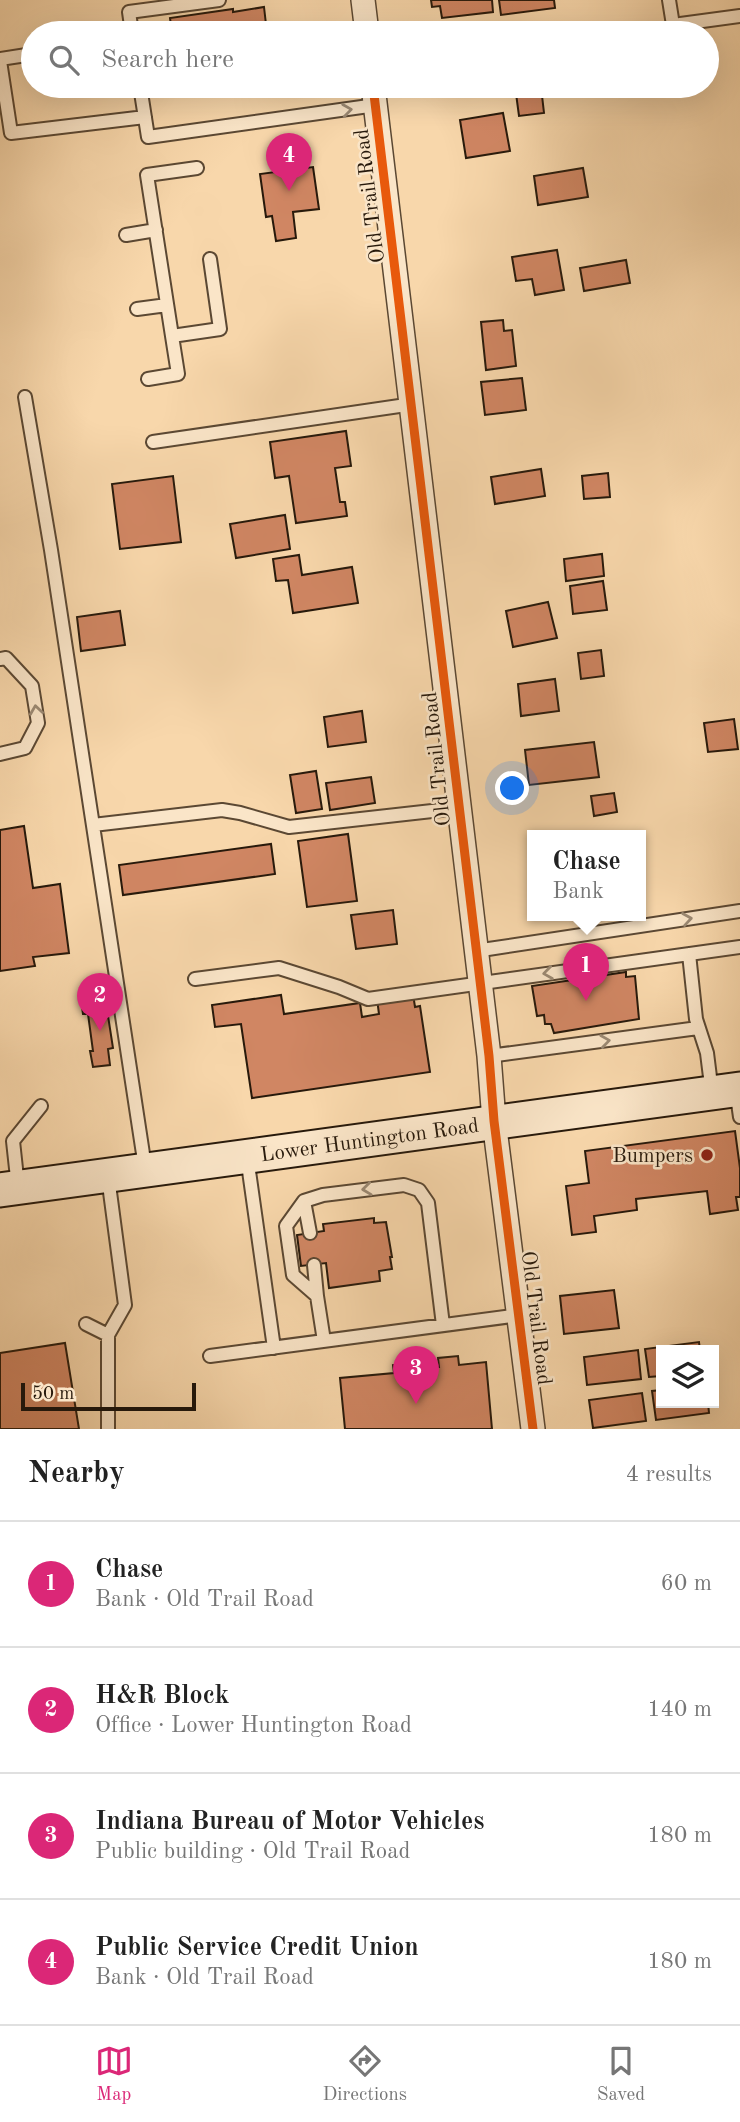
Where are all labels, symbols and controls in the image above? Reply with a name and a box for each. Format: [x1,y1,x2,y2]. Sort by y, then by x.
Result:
search box [21,21,719,98]
icon: search [45,41,83,79]
text: Search here [101,47,234,73]
one-way arrow [341,102,353,117]
street label: Old Trail Road [352,127,389,264]
pin: 4 [266,133,312,191]
street label: Old Trail Road [420,690,455,827]
one-way arrow [28,704,43,716]
your location [495,771,529,805]
popup [527,830,646,921]
text: Chase [552,849,621,875]
text: Bank [552,880,604,903]
one-way arrow [682,912,693,927]
pin: 1 [563,943,609,1001]
one-way arrow [542,966,554,981]
pin: 2 [77,973,123,1031]
one-way arrow [599,1033,611,1048]
street label: Lower Huntington Road [259,1116,480,1166]
place label: Bumpers [612,1146,693,1167]
marker: Bumpers [699,1147,715,1163]
one-way arrow [362,1182,373,1197]
street label: Old Trail Road [517,1250,554,1387]
map controls [656,1345,719,1408]
button: layers [656,1345,719,1408]
pin: 3 [393,1346,439,1404]
scale bar [21,1380,196,1412]
text: 50 m [32,1385,74,1404]
text: Nearby [28,1459,125,1489]
text: 4 results [626,1463,712,1486]
text: Chase [95,1557,163,1583]
text: 1 [44,1572,58,1595]
text: 60 m [661,1572,712,1595]
text: Bank · Old Trail Road [95,1588,314,1611]
text: H&R Block [95,1683,229,1709]
text: 2 [44,1698,58,1721]
text: 140 m [647,1698,712,1721]
text: Office · Lower Huntington Road [95,1714,412,1737]
text: Indiana Bureau of Motor Vehicles [95,1809,484,1835]
text: 3 [44,1824,58,1847]
text: 180 m [647,1824,712,1847]
text: Public building · Old Trail Road [95,1840,411,1863]
text: Public Service Credit Union [95,1935,419,1961]
text: 4 [44,1950,58,1973]
text: 180 m [647,1950,712,1973]
text: Bank · Old Trail Road [95,1966,314,1989]
tab: Map [95,2042,133,2107]
tab: Directions [323,2042,407,2107]
tab: Saved [597,2042,645,2107]

